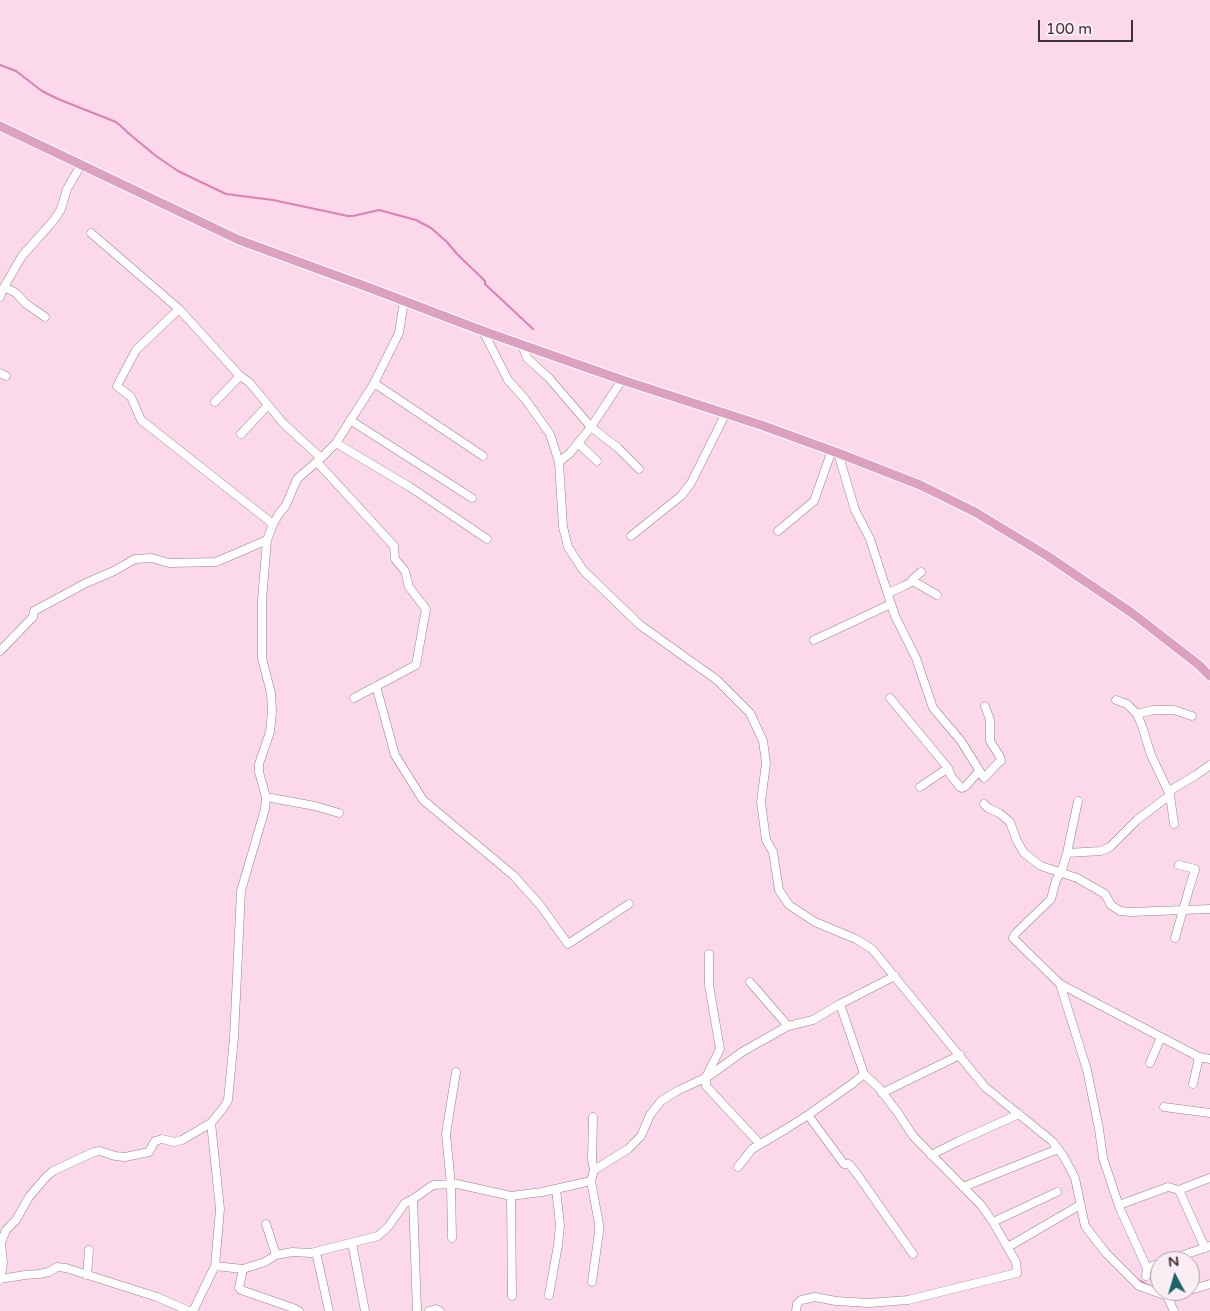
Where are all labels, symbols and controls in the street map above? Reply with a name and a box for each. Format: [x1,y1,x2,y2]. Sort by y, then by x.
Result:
scale bar [1040,10,1135,42]
text: 100 m [1046,20,1092,38]
north arrow [1150,1251,1200,1301]
text: N [1167,1253,1180,1271]

